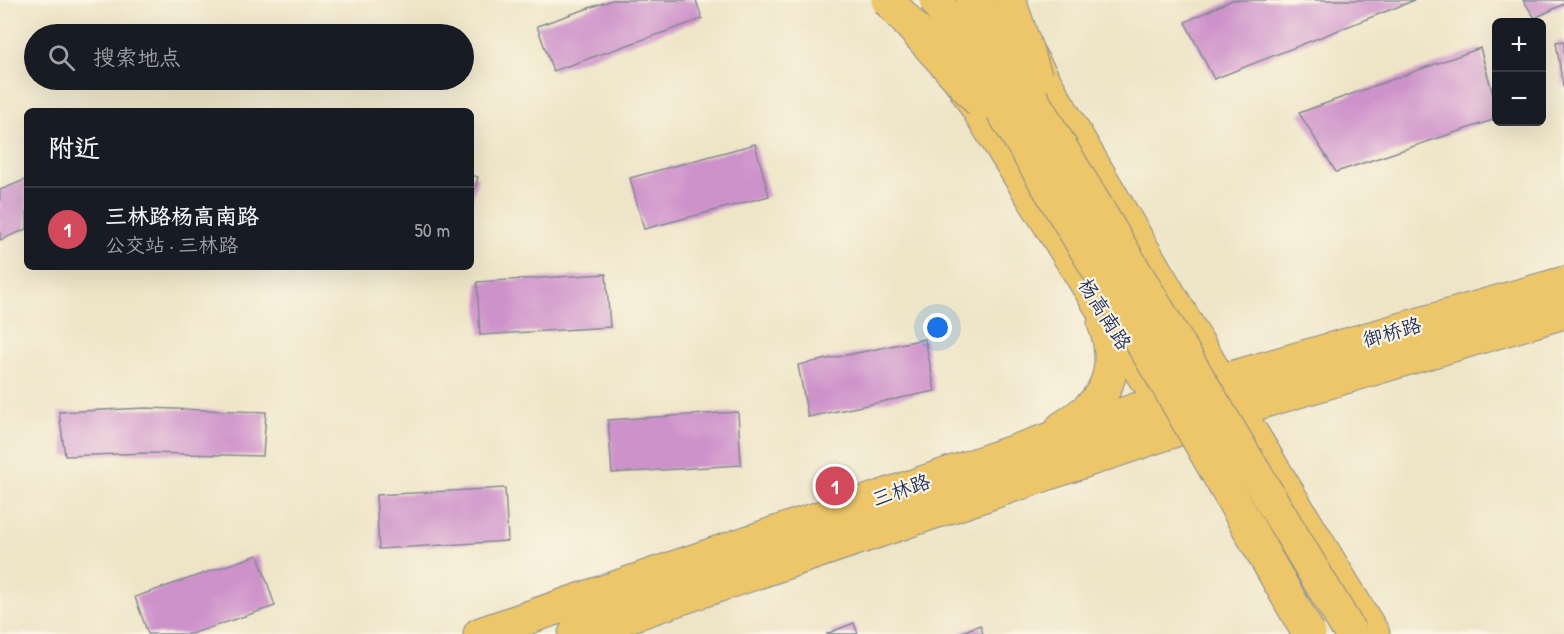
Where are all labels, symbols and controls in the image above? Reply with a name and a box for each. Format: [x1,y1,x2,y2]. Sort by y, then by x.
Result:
map controls [1492,18,1546,126]
button: + [1492,18,1546,72]
search box [24,24,474,90]
icon: search [45,41,78,74]
text: 搜索地点 [93,42,181,72]
button: − [1492,72,1546,126]
text: 附近 [48,130,100,165]
text: 三林路杨高南路 [105,201,259,231]
text: 1 [64,216,71,243]
text: 50 m [414,216,450,243]
text: 公交站 · 三林路 [105,231,238,258]
street label: 杨高南路 [1073,273,1139,356]
street label: 御桥路 [1359,310,1425,353]
your location [923,313,952,342]
pin: 1 [816,464,854,508]
street label: 三林路 [868,467,935,512]

